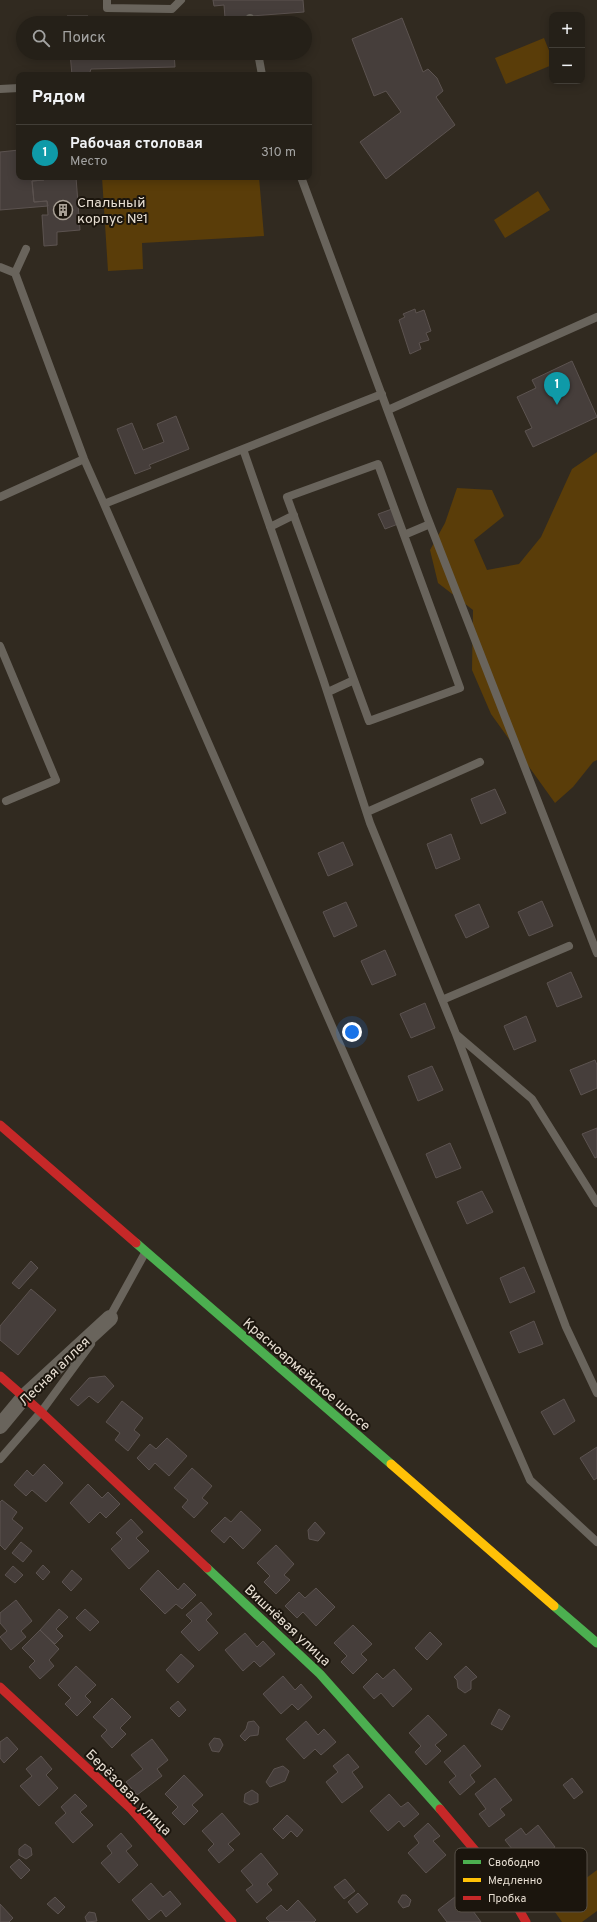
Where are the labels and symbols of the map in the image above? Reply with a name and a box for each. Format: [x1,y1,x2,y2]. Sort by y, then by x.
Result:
place label: Спальный корпус №1 [77,195,148,228]
building icon: Спальный корпус №1 [52,199,74,221]
pin: 1 [544,372,570,405]
your location [342,1022,362,1042]
street label: Красноармейское шоссе [239,1315,373,1435]
street label: Лесная аллея [16,1334,94,1410]
street label: Вишнёвая улица [240,1582,334,1670]
street label: Берёзовая улица [81,1746,175,1840]
legend [455,1848,587,1912]
text: Свободно [488,1856,540,1870]
text: Медленно [488,1874,542,1888]
text: Пробка [488,1892,527,1906]

